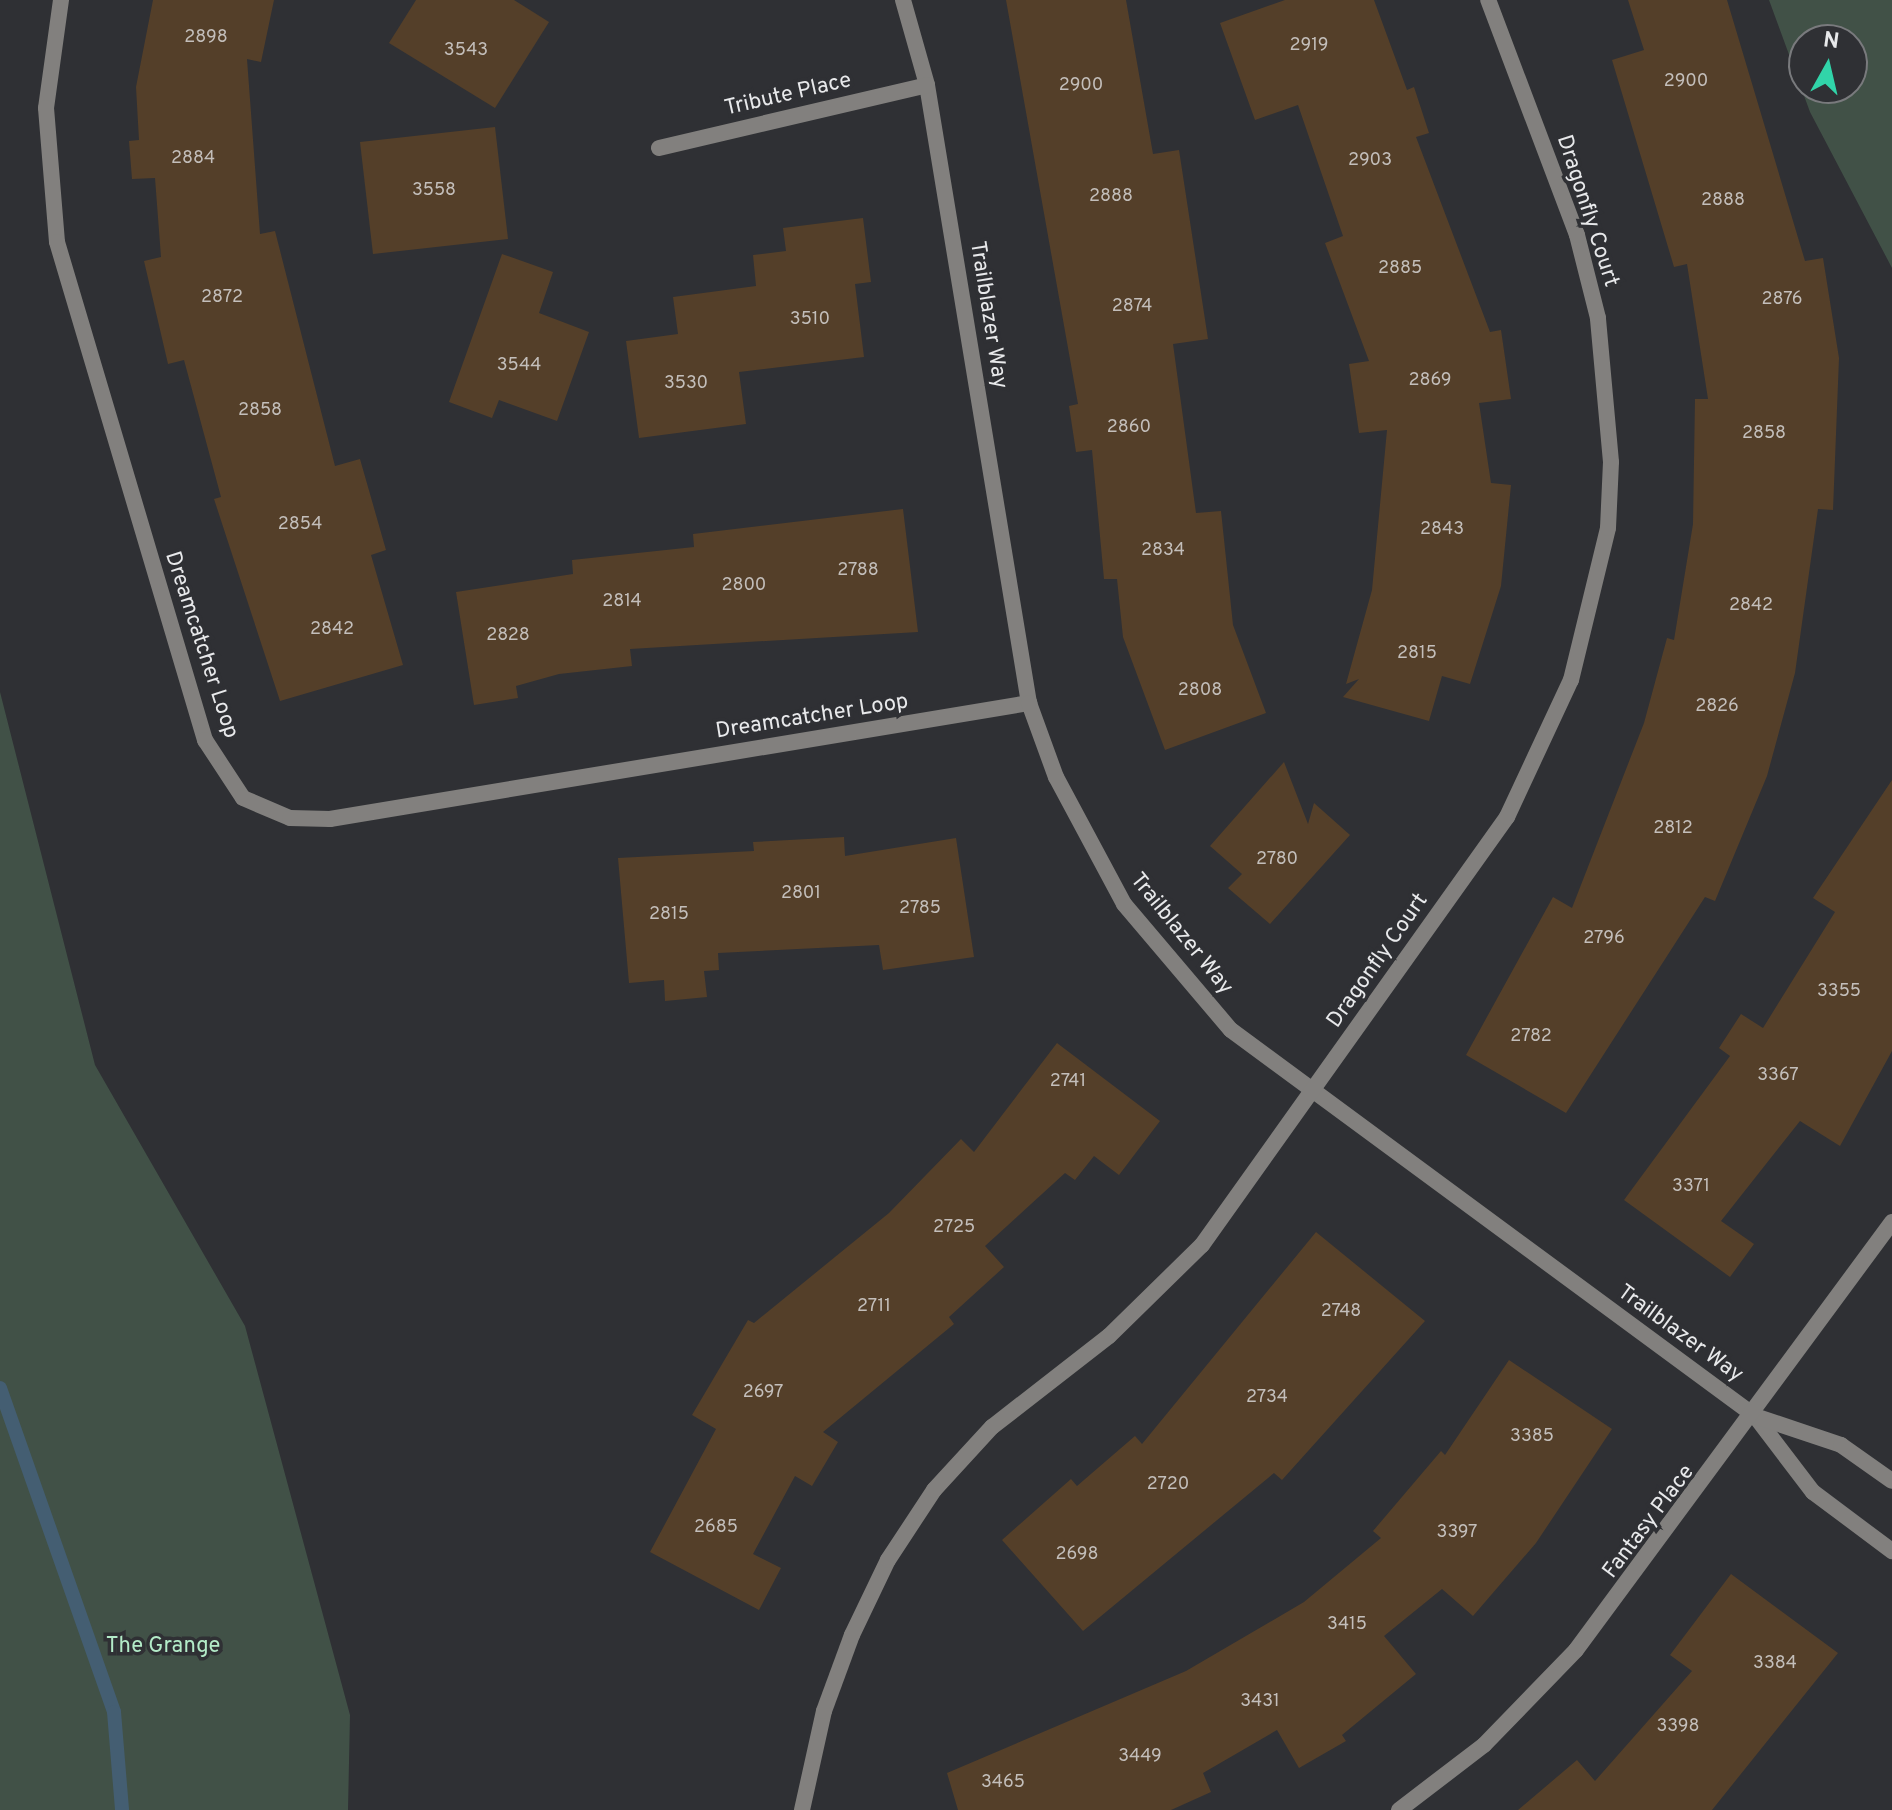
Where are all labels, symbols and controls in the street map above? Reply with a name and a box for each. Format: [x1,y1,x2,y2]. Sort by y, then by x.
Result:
north arrow [1788,24,1868,104]
house number: 2898 [184,27,228,49]
text: N [1821,27,1841,56]
house number: 2919 [1289,35,1329,57]
house number: 3543 [444,40,488,62]
street label: Tribute Place [722,68,854,122]
house number: 2900 [1664,71,1708,93]
house number: 2900 [1059,75,1103,97]
street label: Dragonfly Court [1550,132,1624,290]
house number: 2884 [171,148,215,170]
house number: 2903 [1348,150,1392,172]
house number: 3558 [412,180,456,202]
house number: 2888 [1089,186,1133,208]
house number: 2888 [1701,190,1745,212]
street label: Trailblazer Way [963,239,1013,391]
house number: 2885 [1378,258,1422,280]
house number: 2872 [201,287,243,309]
house number: 2876 [1761,289,1803,311]
house number: 2874 [1112,296,1152,318]
house number: 3510 [790,309,830,331]
house number: 3544 [497,355,541,377]
house number: 2869 [1409,370,1451,392]
house number: 3530 [664,373,708,395]
house number: 2858 [238,400,282,422]
house number: 2860 [1107,417,1151,439]
house number: 2858 [1742,423,1786,445]
house number: 2854 [278,514,322,536]
house number: 2843 [1420,519,1464,541]
house number: 2834 [1141,540,1185,562]
street label: Dreamcatcher Loop [158,548,244,742]
house number: 2788 [837,560,879,582]
house number: 2800 [722,575,766,597]
house number: 2814 [602,591,642,613]
house number: 2842 [1729,595,1773,617]
house number: 2842 [310,619,354,641]
house number: 2828 [486,625,530,647]
house number: 2815 [1397,643,1437,665]
house number: 2808 [1178,680,1222,702]
street label: Dreamcatcher Loop [714,689,910,745]
house number: 2826 [1695,696,1739,718]
house number: 2812 [1653,818,1693,840]
house number: 2780 [1256,849,1298,871]
street label: Trailblazer Way [1124,868,1238,1000]
house number: 2801 [781,883,821,905]
street label: Dragonfly Court [1322,889,1434,1033]
house number: 2785 [899,898,941,920]
house number: 2815 [649,904,689,926]
house number: 2796 [1583,928,1625,950]
house number: 3355 [1817,981,1861,1003]
house number: 2782 [1510,1026,1552,1048]
house number: 3367 [1757,1065,1799,1087]
house number: 2741 [1050,1071,1086,1093]
house number: 3371 [1672,1176,1710,1198]
house number: 2725 [933,1217,975,1239]
street label: Trailblazer Way [1612,1279,1748,1389]
house number: 2711 [857,1296,891,1318]
house number: 2748 [1321,1301,1361,1323]
house number: 2697 [743,1382,783,1404]
house number: 2734 [1246,1387,1288,1409]
house number: 3385 [1510,1426,1554,1448]
street label: Fantasy Place [1598,1460,1700,1584]
house number: 2720 [1147,1474,1189,1496]
house number: 2685 [694,1517,738,1539]
house number: 3397 [1437,1522,1477,1544]
house number: 2698 [1056,1544,1098,1566]
house number: 3415 [1327,1614,1367,1636]
park label: The Grange [106,1634,220,1660]
house number: 3384 [1753,1653,1797,1675]
house number: 3431 [1240,1691,1280,1713]
house number: 3398 [1656,1716,1700,1738]
house number: 3449 [1118,1746,1162,1768]
house number: 3465 [981,1772,1025,1794]

